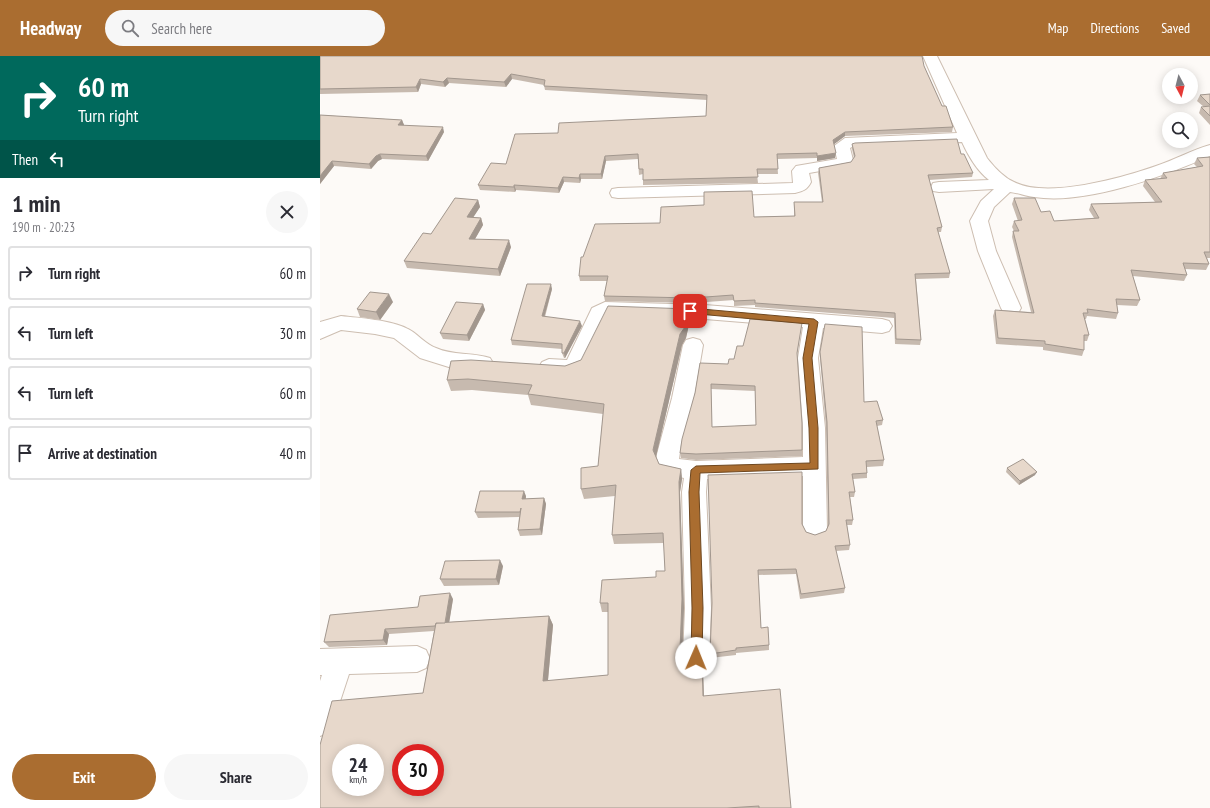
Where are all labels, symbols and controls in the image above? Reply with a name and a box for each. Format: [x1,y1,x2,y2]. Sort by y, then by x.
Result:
search box [105,10,385,46]
text: Headway [20,16,81,40]
icon: search [119,17,141,39]
text: Search here [151,19,212,38]
text: Map [1048,19,1068,37]
text: Directions [1090,19,1139,37]
text: Saved [1161,19,1190,37]
text: 60 m [78,68,129,105]
north arrow [1162,68,1198,104]
map controls [1162,68,1198,148]
icon: right [12,72,64,124]
text: Turn right [78,104,138,127]
button: search [1162,112,1198,148]
icon: left [46,148,68,170]
text: Then [12,150,38,169]
text: 1 min [12,188,60,219]
button: close [266,191,308,233]
text: 190 m · 20:23 [12,219,75,236]
icon: right [14,262,36,284]
text: Turn right [48,264,100,283]
text: 60 m [280,264,306,283]
pin [673,294,707,328]
icon: arrive [679,300,701,322]
icon: left [14,322,36,344]
text: Turn left [48,324,93,343]
text: 30 m [280,324,306,343]
icon: left [14,382,36,404]
text: Turn left [48,384,93,403]
text: 60 m [280,384,306,403]
icon: arrive [14,442,36,464]
text: Arrive at destination [48,444,157,463]
text: 40 m [280,444,306,463]
position arrow [675,637,717,679]
speed limit sign: 30 [392,744,444,796]
text: 24 [348,752,368,778]
button: Exit [12,754,156,800]
button: Share [164,754,308,800]
text: km/h [349,773,367,786]

